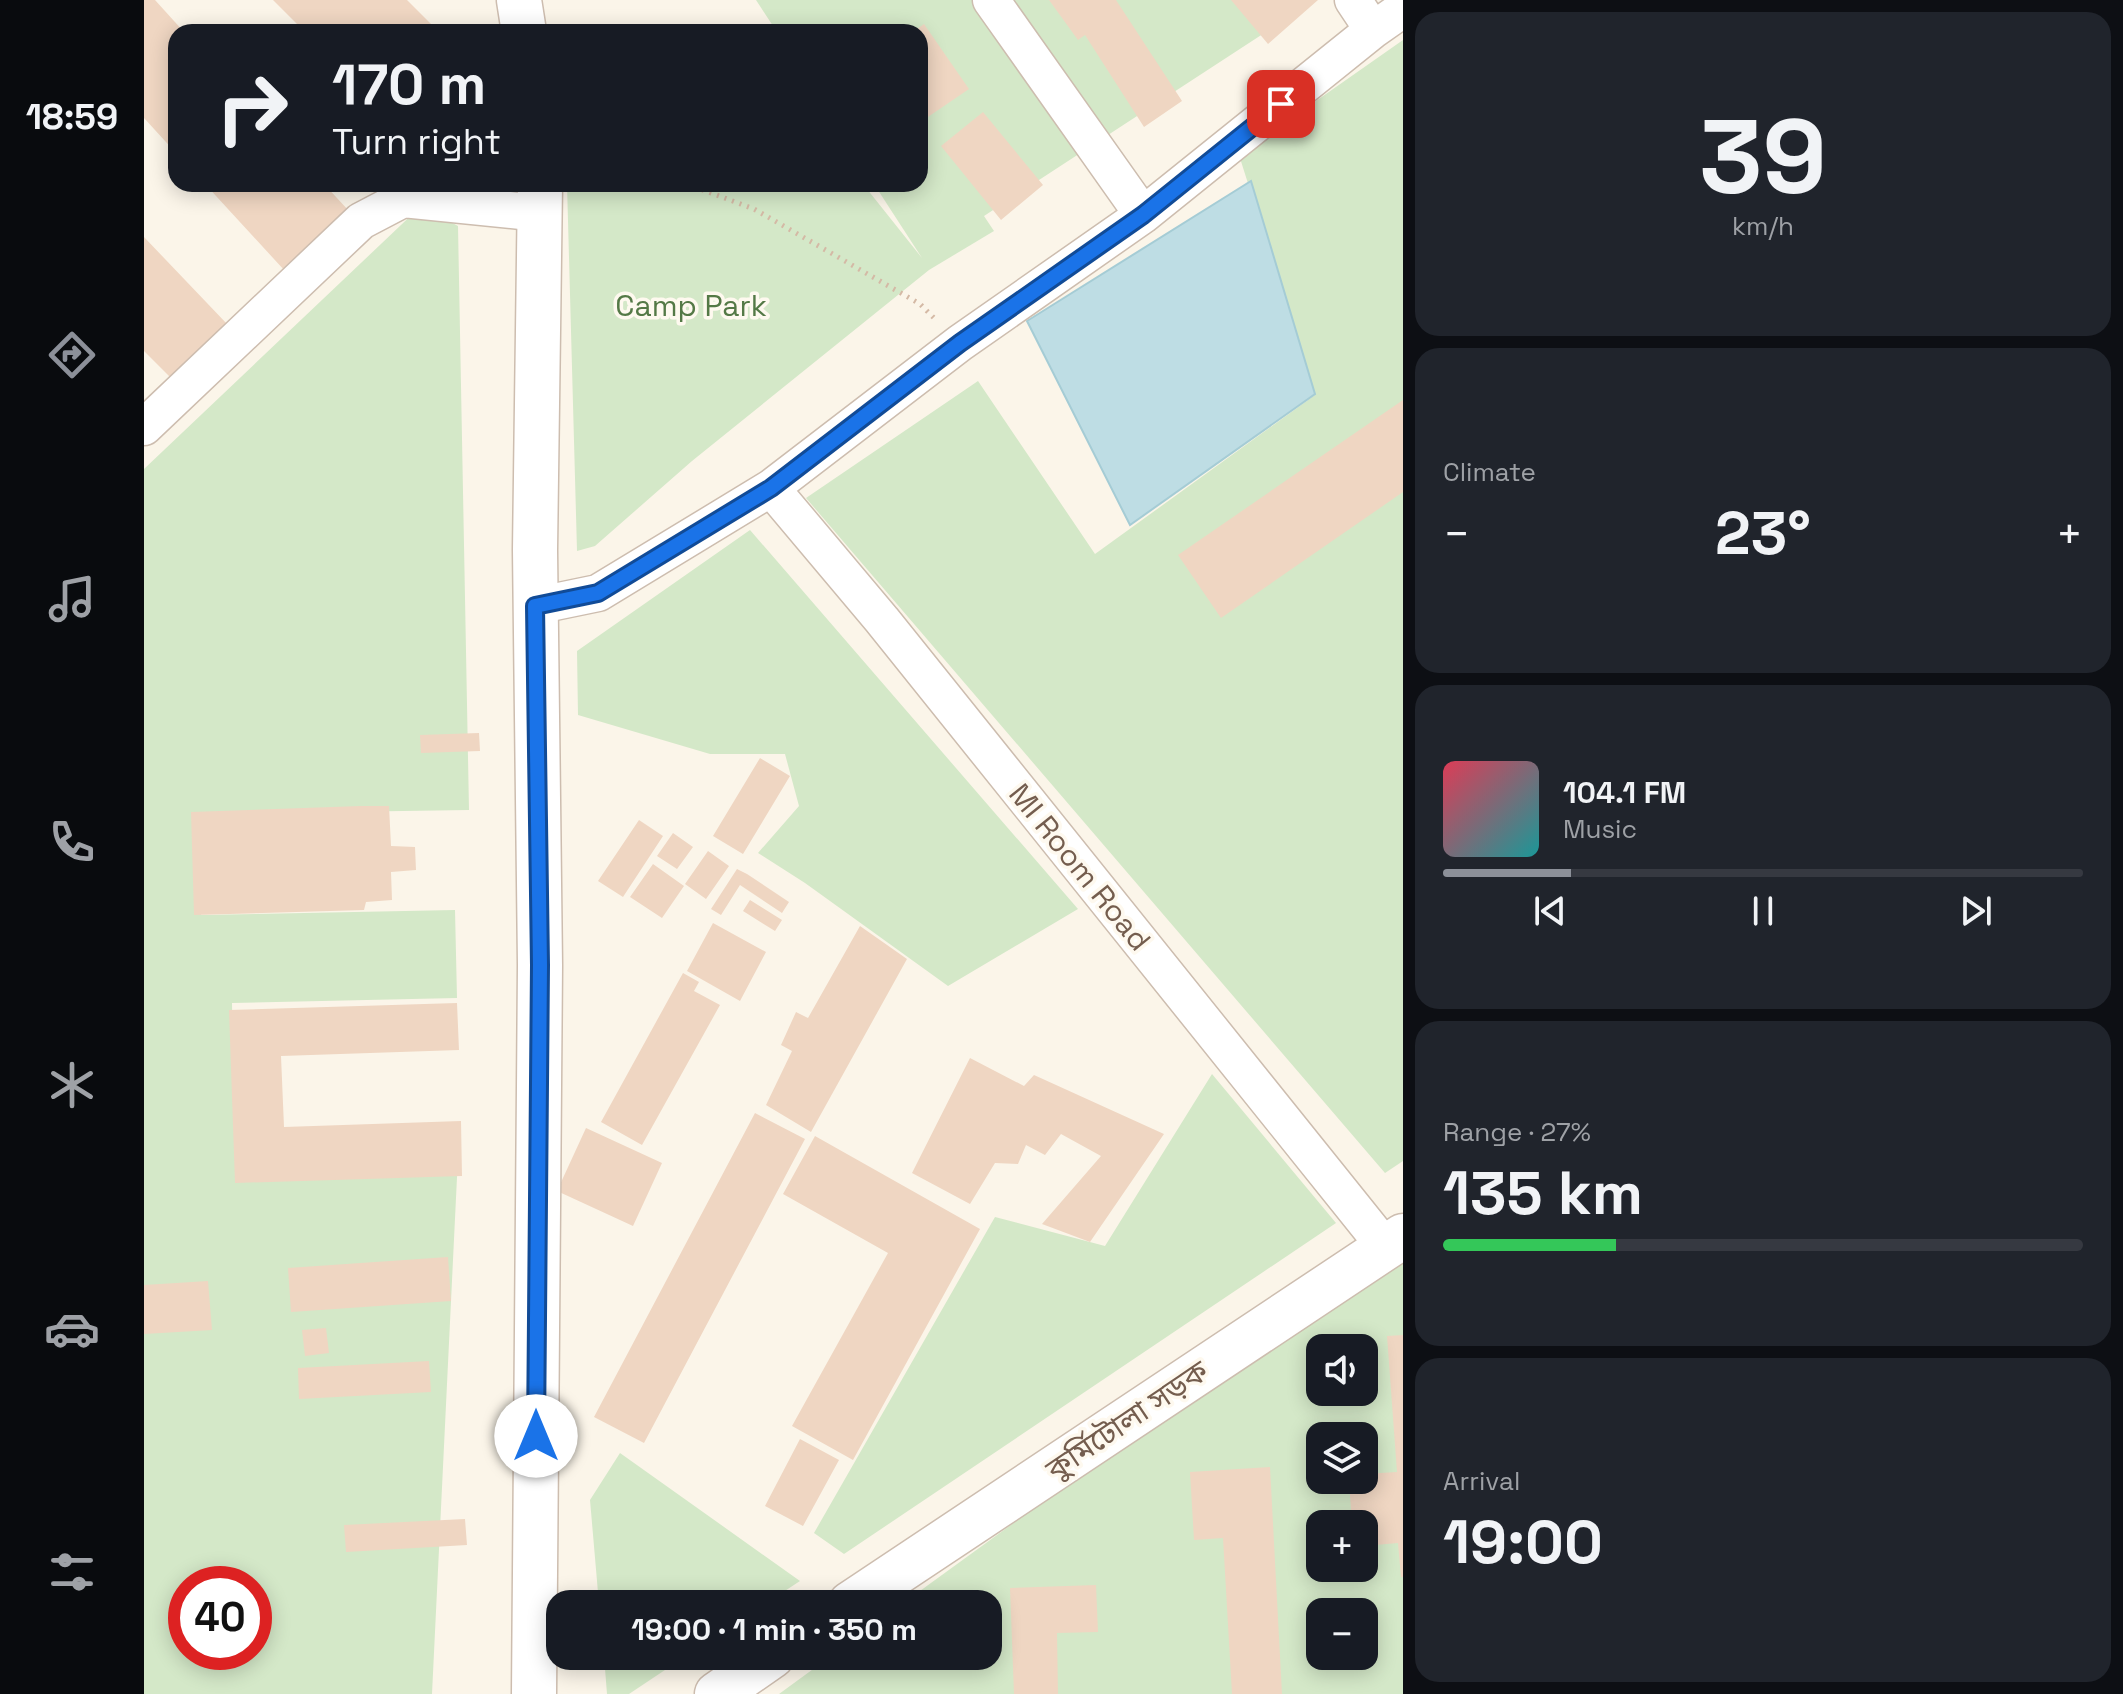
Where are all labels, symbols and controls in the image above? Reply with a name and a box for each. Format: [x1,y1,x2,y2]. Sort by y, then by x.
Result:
text: 170 m [332,49,486,120]
icon: right [200,56,304,160]
pin [1247,70,1315,138]
icon: arrive [1259,82,1303,126]
text: 39 [1699,91,1827,223]
text: 18:59 [26,94,118,140]
text: Turn right [332,119,501,165]
text: km/h [1732,209,1794,243]
park label: Camp Park [615,286,767,325]
icon: directions [44,327,100,383]
text: Climate [1443,455,1536,489]
text: 23° [1715,495,1811,572]
text: − [1443,506,1470,562]
text: + [2056,506,2083,562]
icon: music [44,571,100,627]
text: 104.1 FM [1563,773,1686,812]
street label: MI Room Road [1001,775,1159,959]
text: Music [1563,812,1637,846]
icon: phone [44,814,100,870]
icon: previous [1528,889,1572,933]
icon: pause [1741,889,1785,933]
icon: next [1954,889,1998,933]
icon: climate [44,1057,100,1113]
text: Range · 27% [1443,1115,1591,1149]
text: 135 km [1443,1155,1643,1232]
icon: car [44,1301,100,1357]
map controls [1306,1334,1378,1670]
button: sound [1306,1334,1378,1406]
street label: কুর্মিটোলা সড়ক [1037,1351,1216,1489]
position arrow [494,1394,578,1478]
button: layers [1306,1422,1378,1494]
text: Arrival [1443,1464,1520,1498]
text: 19:00 [1443,1504,1603,1581]
button: + [1306,1510,1378,1582]
icon: filters [44,1544,100,1600]
speed limit sign: 40 [168,1566,272,1670]
button: − [1306,1598,1378,1670]
text: 19:00 · 1 min · 350 m [631,1610,917,1649]

